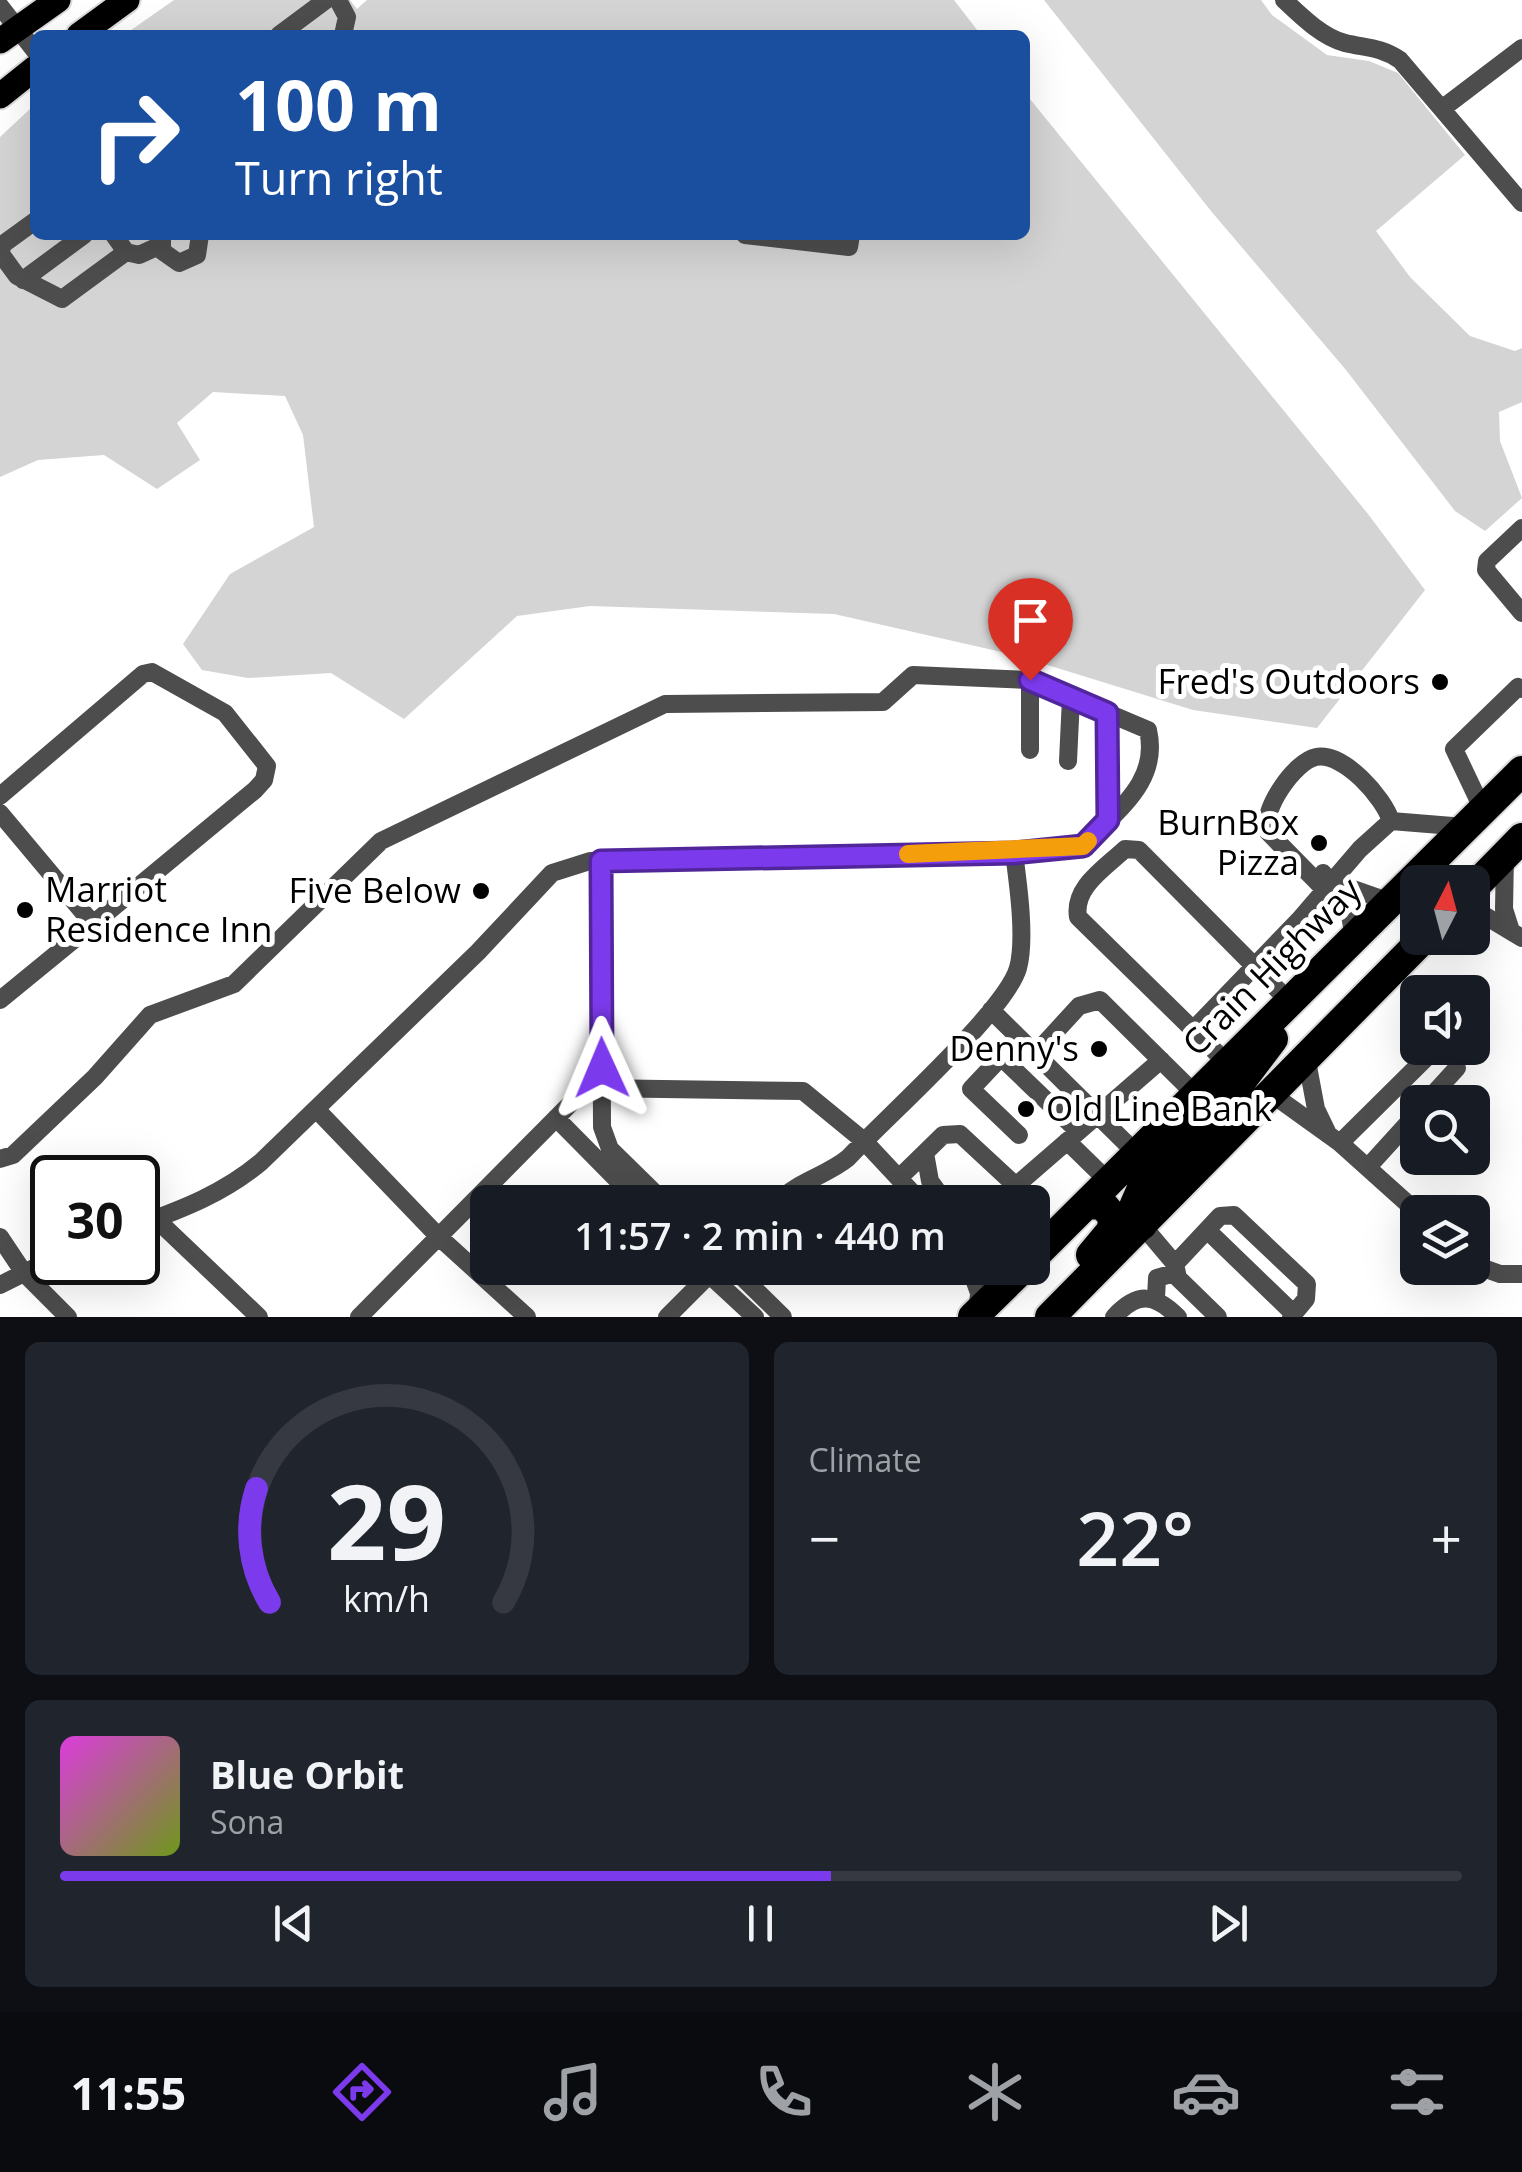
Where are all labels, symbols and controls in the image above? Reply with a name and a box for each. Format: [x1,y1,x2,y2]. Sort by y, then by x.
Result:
text: 100 m [235,56,442,152]
icon: right [70,70,200,200]
text: Turn right [235,147,443,208]
pin [988,578,1073,681]
icon: arrive [1003,593,1058,648]
place label: Fred's Outdoors [1157,657,1420,704]
marker: Fred's Outdoors [1429,671,1451,693]
place label: BurnBox Pizza [1157,798,1299,885]
marker: BurnBox Pizza [1308,832,1330,854]
place label: Marriot Residence Inn [45,865,273,952]
north arrow [1400,865,1490,955]
map controls [1400,865,1490,1285]
place label: Five Below [289,866,461,913]
street label: Crain Highway [1171,866,1371,1065]
marker: Five Below [470,880,492,902]
marker: Marriot Residence Inn [14,899,36,921]
button: sound [1400,975,1490,1065]
position arrow [550,1016,654,1120]
place label: Denny's [949,1024,1079,1071]
marker: Denny's [1088,1038,1110,1060]
place label: Old Line Bank [1046,1084,1272,1131]
button: search [1400,1085,1490,1175]
marker: Old Line Bank [1015,1098,1037,1120]
speed limit sign: 30 [30,1155,160,1285]
button: layers [1400,1195,1490,1285]
text: 11:57 · 2 min · 440 m [574,1209,946,1261]
text: Climate [809,1438,922,1481]
text: 29 [327,1449,446,1590]
text: 22° [1076,1486,1194,1588]
text: − [809,1500,840,1575]
text: + [1431,1500,1462,1575]
text: km/h [343,1574,430,1622]
text: Blue Orbit [210,1748,404,1800]
text: Sona [210,1800,284,1843]
icon: previous [266,1896,321,1951]
icon: pause [733,1896,788,1951]
icon: next [1201,1896,1256,1951]
icon: directions [327,2057,397,2127]
icon: music [538,2057,608,2127]
icon: phone [749,2057,819,2127]
icon: climate [960,2057,1030,2127]
icon: car [1171,2057,1241,2127]
icon: filters [1382,2057,1452,2127]
text: 11:55 [70,2062,186,2123]

